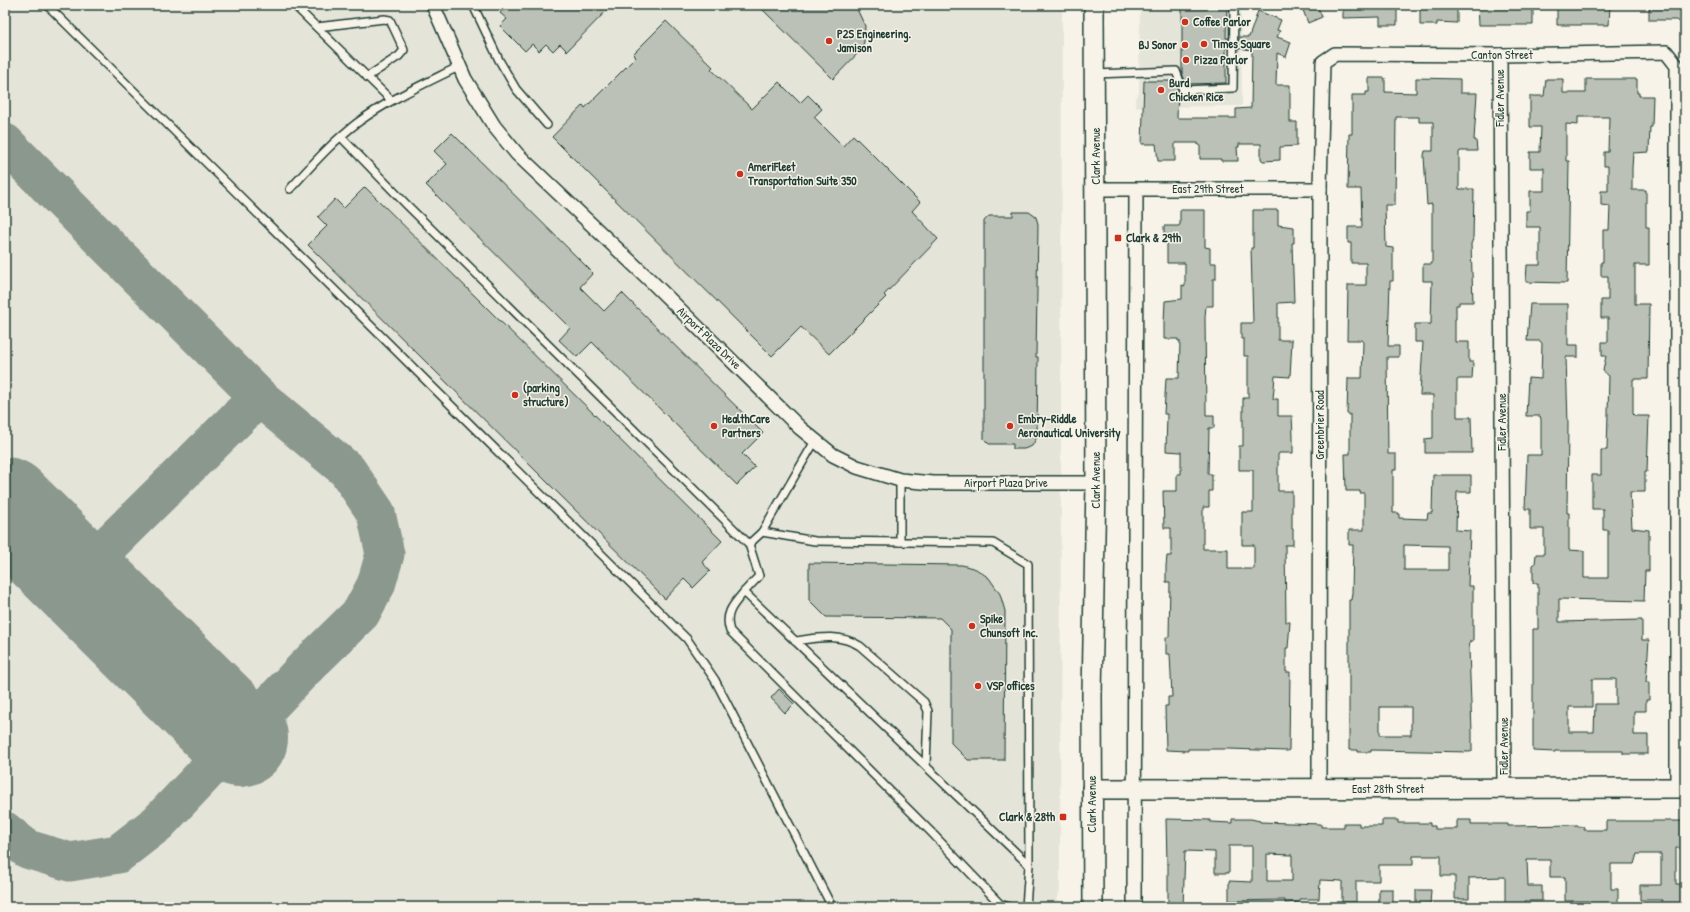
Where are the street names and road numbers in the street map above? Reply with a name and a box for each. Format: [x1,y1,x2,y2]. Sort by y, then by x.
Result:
street label: Canton Street [1471,46,1534,63]
street label: Fidler Avenue [1491,69,1508,128]
street label: Clark Avenue [1087,127,1104,185]
street label: East 29th Street [1172,180,1245,197]
street label: Airport Plaza Drive [673,303,745,373]
street label: Greenbrier Road [1311,390,1328,460]
street label: Fidler Avenue [1493,393,1510,452]
street label: Clark Avenue [1087,451,1104,509]
street label: Airport Plaza Drive [964,474,1048,491]
street label: Fidler Avenue [1495,717,1512,776]
street label: Clark Avenue [1083,775,1100,833]
street label: East 28th Street [1352,780,1425,797]

